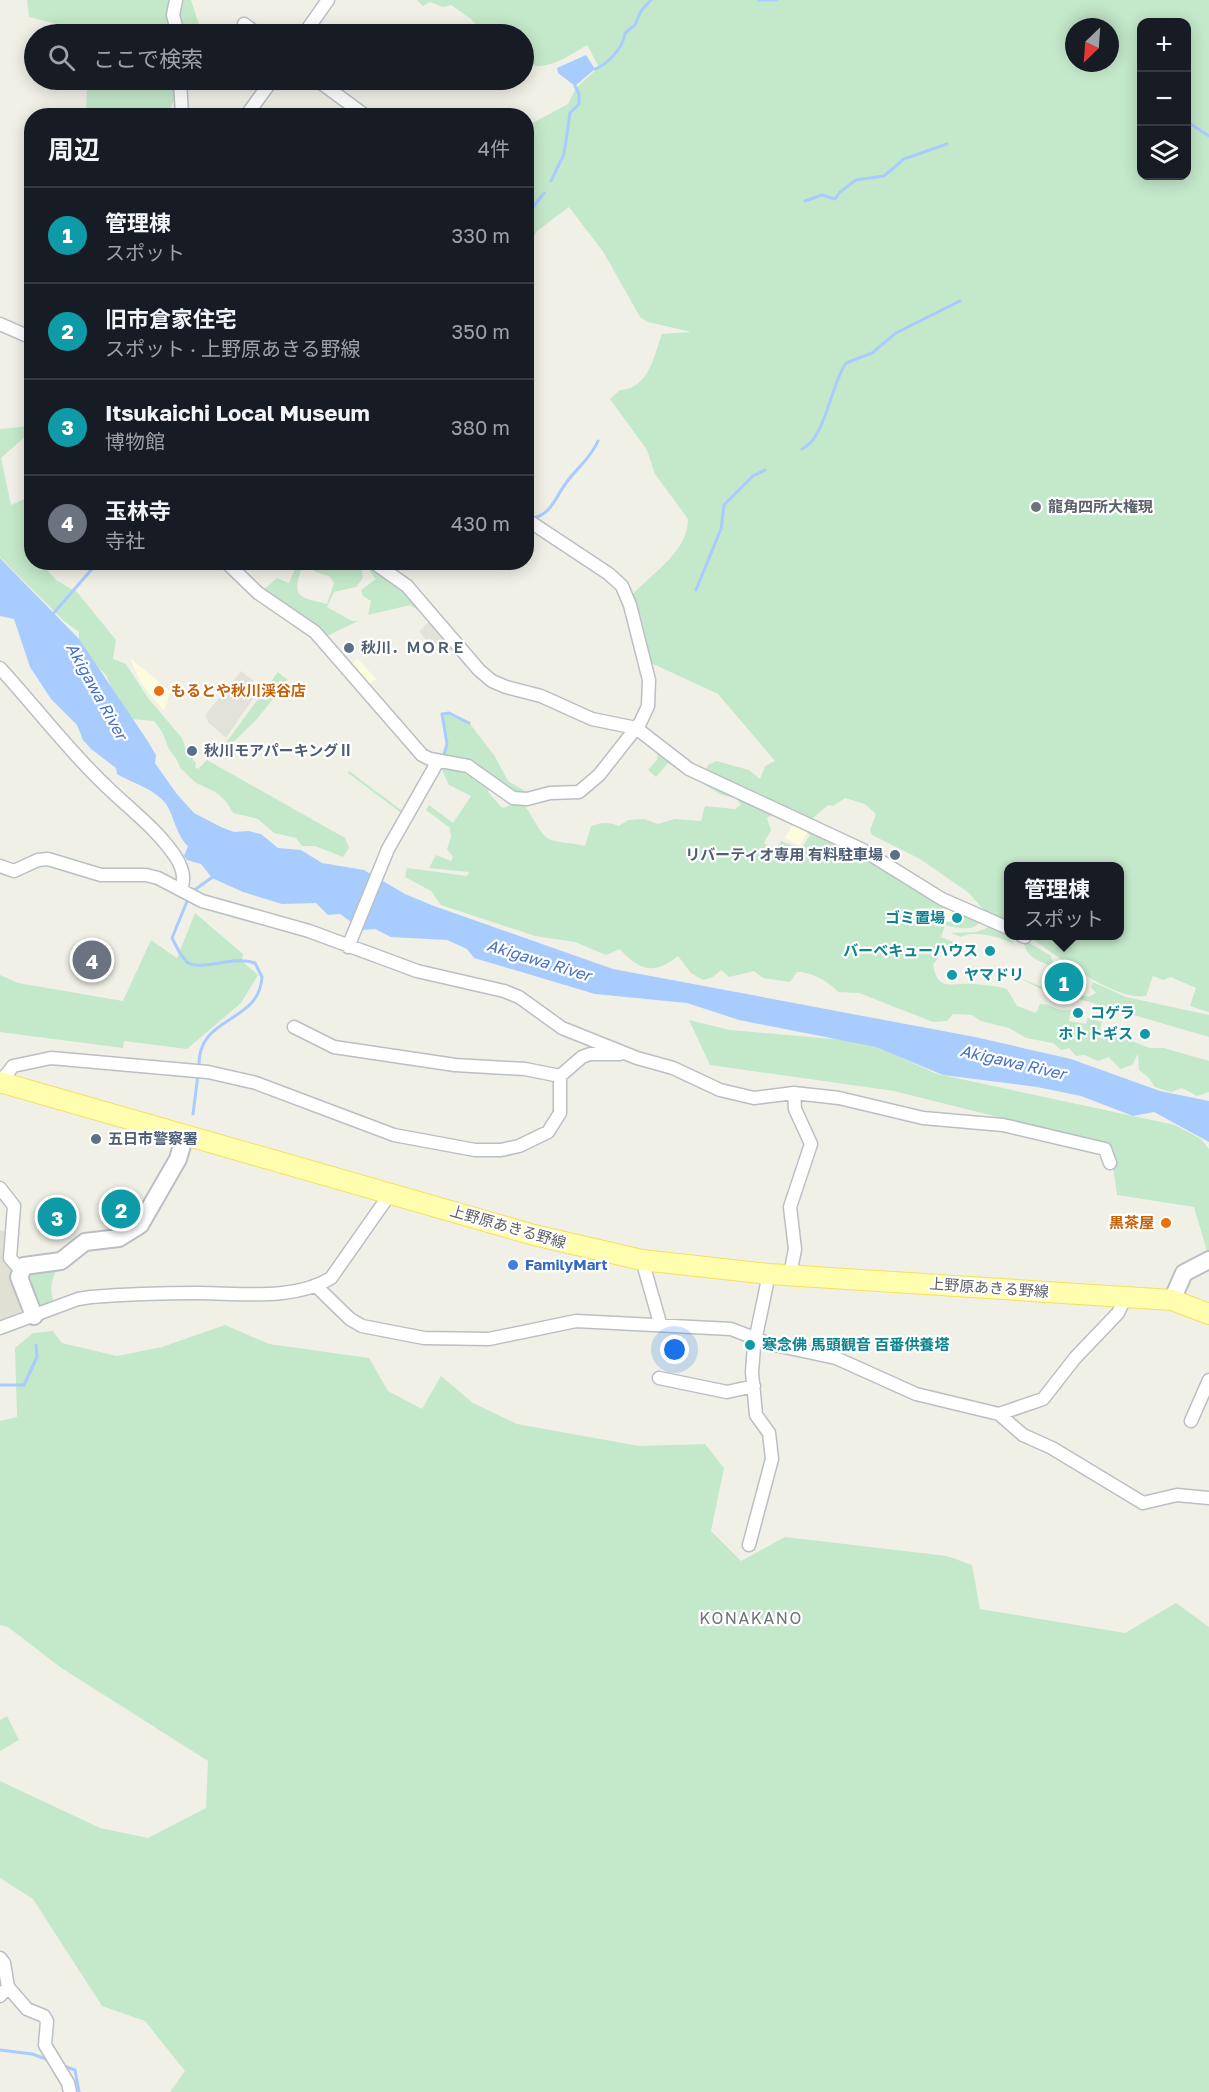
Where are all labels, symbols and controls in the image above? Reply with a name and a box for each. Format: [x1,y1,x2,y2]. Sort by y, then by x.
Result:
north arrow [1065,18,1119,72]
map controls [1137,18,1191,180]
button: + [1137,18,1191,72]
search box [24,24,534,90]
icon: search [45,41,78,74]
text: ここで検索 [93,45,203,72]
button: − [1137,72,1191,126]
button: layers [1137,126,1191,180]
text: 周辺 [48,134,100,165]
text: 4件 [478,136,510,160]
text: 管理棟 [105,209,171,236]
text: 1 [62,223,73,247]
text: 330 m [452,223,510,247]
text: スポット [105,240,185,264]
text: 旧市倉家住宅 [105,305,237,332]
text: 2 [61,319,74,343]
text: 350 m [452,319,510,343]
text: スポット · 上野原あきる野線 [105,336,361,360]
text: Itsukaichi Local Museum [105,399,370,426]
text: 3 [61,415,74,439]
text: 380 m [451,415,510,439]
text: 博物館 [105,429,165,453]
text: 玉林寺 [105,497,171,524]
place label: 龍角四所大権現 [1048,497,1153,515]
marker: 龍角四所大権現 [1029,500,1043,514]
text: 4 [61,511,74,535]
text: 430 m [451,511,510,535]
text: 寺社 [105,528,145,552]
place label: 秋川．ＭＯＲＥ [361,638,466,656]
water label: Akigawa River [62,639,133,745]
marker: 秋川．ＭＯＲＥ [342,641,356,655]
place label: もるとや秋川渓谷店 [171,681,306,699]
marker: もるとや秋川渓谷店 [152,684,166,698]
place label: 秋川モアパーキングⅡ [204,741,353,759]
marker: 秋川モアパーキングⅡ [185,744,199,758]
place label: リバーティオ専用 有料駐車場 [685,845,883,863]
marker: リバーティオ専用 有料駐車場 [888,848,902,862]
popup [1004,862,1124,940]
text: 管理棟 [1024,875,1090,902]
text: スポット [1024,906,1104,930]
place label: ゴミ置場 [885,908,945,926]
marker: ゴミ置場 [950,911,964,925]
water label: Akigawa River [485,935,596,986]
pin: 4 [72,938,112,982]
place label: バーベキューハウス [843,941,978,959]
marker: バーベキューハウス [983,944,997,958]
pin: 1 [1044,960,1084,1004]
place label: ヤマドリ [964,965,1024,983]
marker: ヤマドリ [945,968,959,982]
place label: コゲラ [1090,1003,1135,1021]
marker: コゲラ [1071,1006,1085,1020]
place label: ホトトギス [1058,1024,1133,1042]
marker: ホトトギス [1138,1027,1152,1041]
water label: Akigawa River [958,1040,1070,1084]
place label: 五日市警察署 [108,1129,198,1147]
marker: 五日市警察署 [89,1132,103,1146]
pin: 2 [102,1186,140,1232]
pin: 3 [38,1194,76,1240]
street label: 上野原あきる野線 [448,1201,568,1251]
place label: 黒茶屋 [1109,1213,1154,1231]
marker: 黒茶屋 [1159,1216,1173,1230]
place label: FamilyMart [525,1255,607,1273]
marker: FamilyMart [506,1258,520,1272]
street label: 上野原あきる野線 [929,1274,1049,1300]
your location [660,1335,689,1364]
place label: 寒念佛 馬頭観音 百番供養塔 [762,1335,950,1353]
marker: 寒念佛 馬頭観音 百番供養塔 [743,1338,757,1352]
district label: KONAKANO [699,1608,803,1628]

